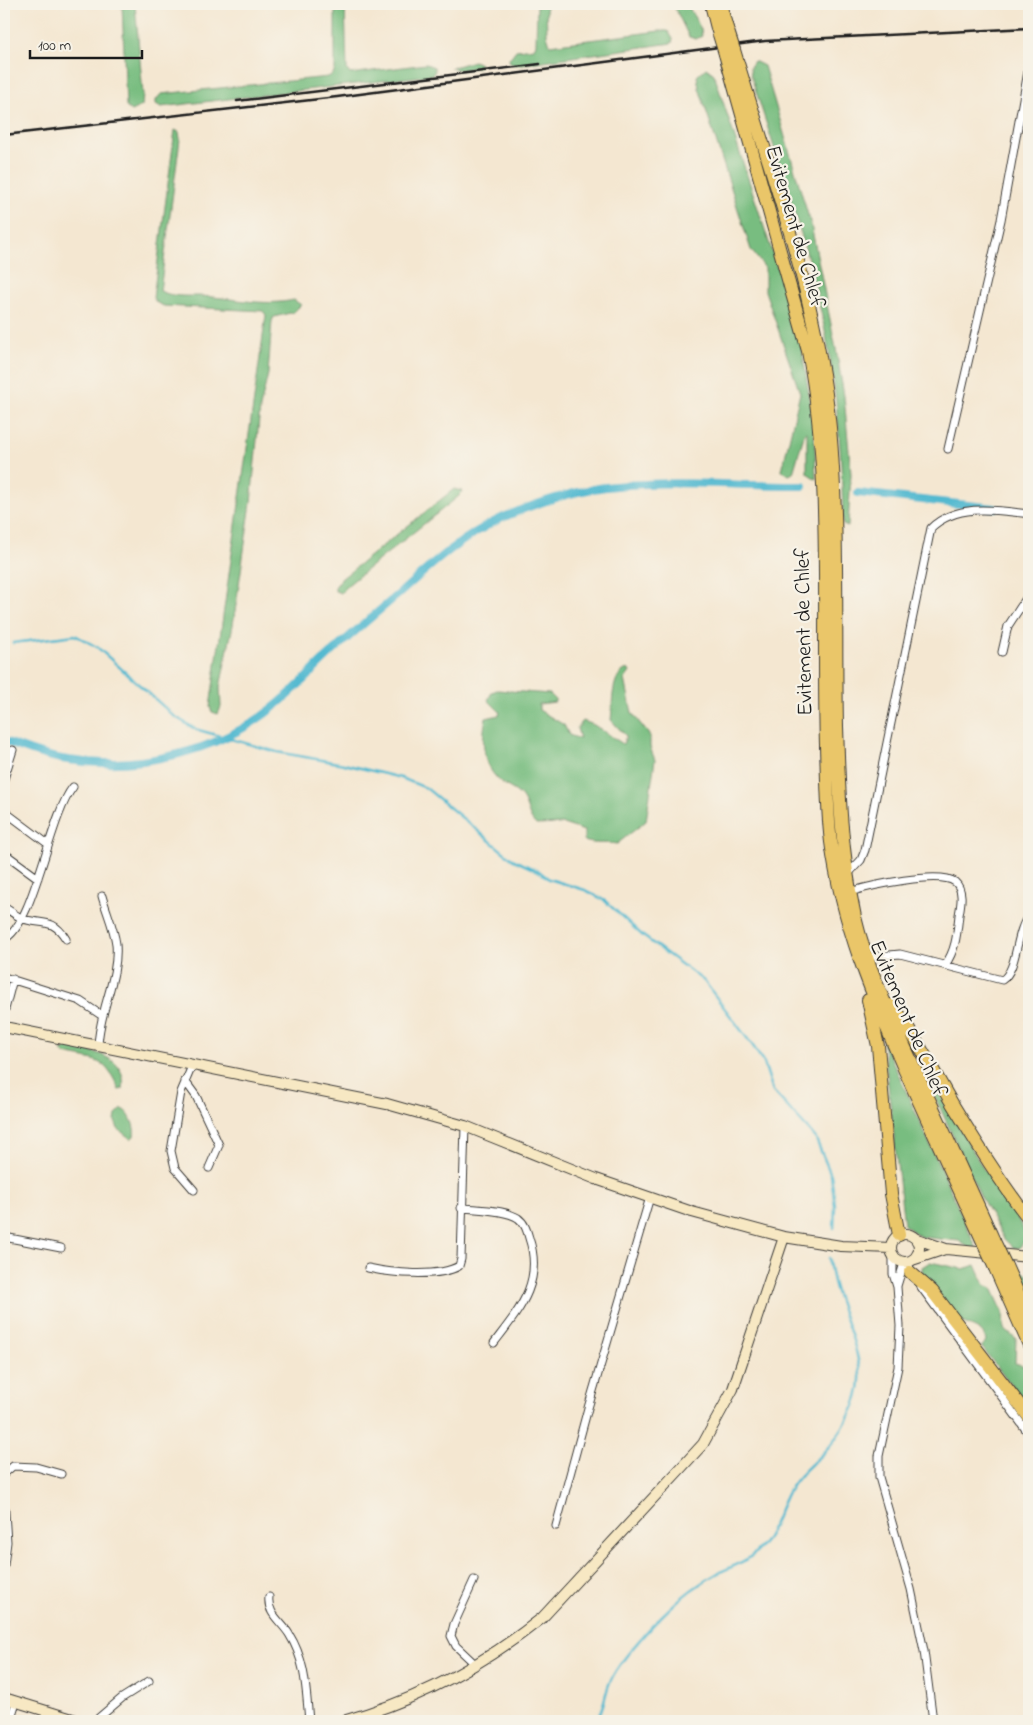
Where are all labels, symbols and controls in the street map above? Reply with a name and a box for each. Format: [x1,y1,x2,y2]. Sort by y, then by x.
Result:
scale bar [30,28,142,60]
text: 100 m [38,35,71,57]
street label: Evitement de Chlef [756,142,833,313]
street label: Evitement de Chlef [788,547,822,716]
street label: Evitement de Chlef [860,936,955,1103]

